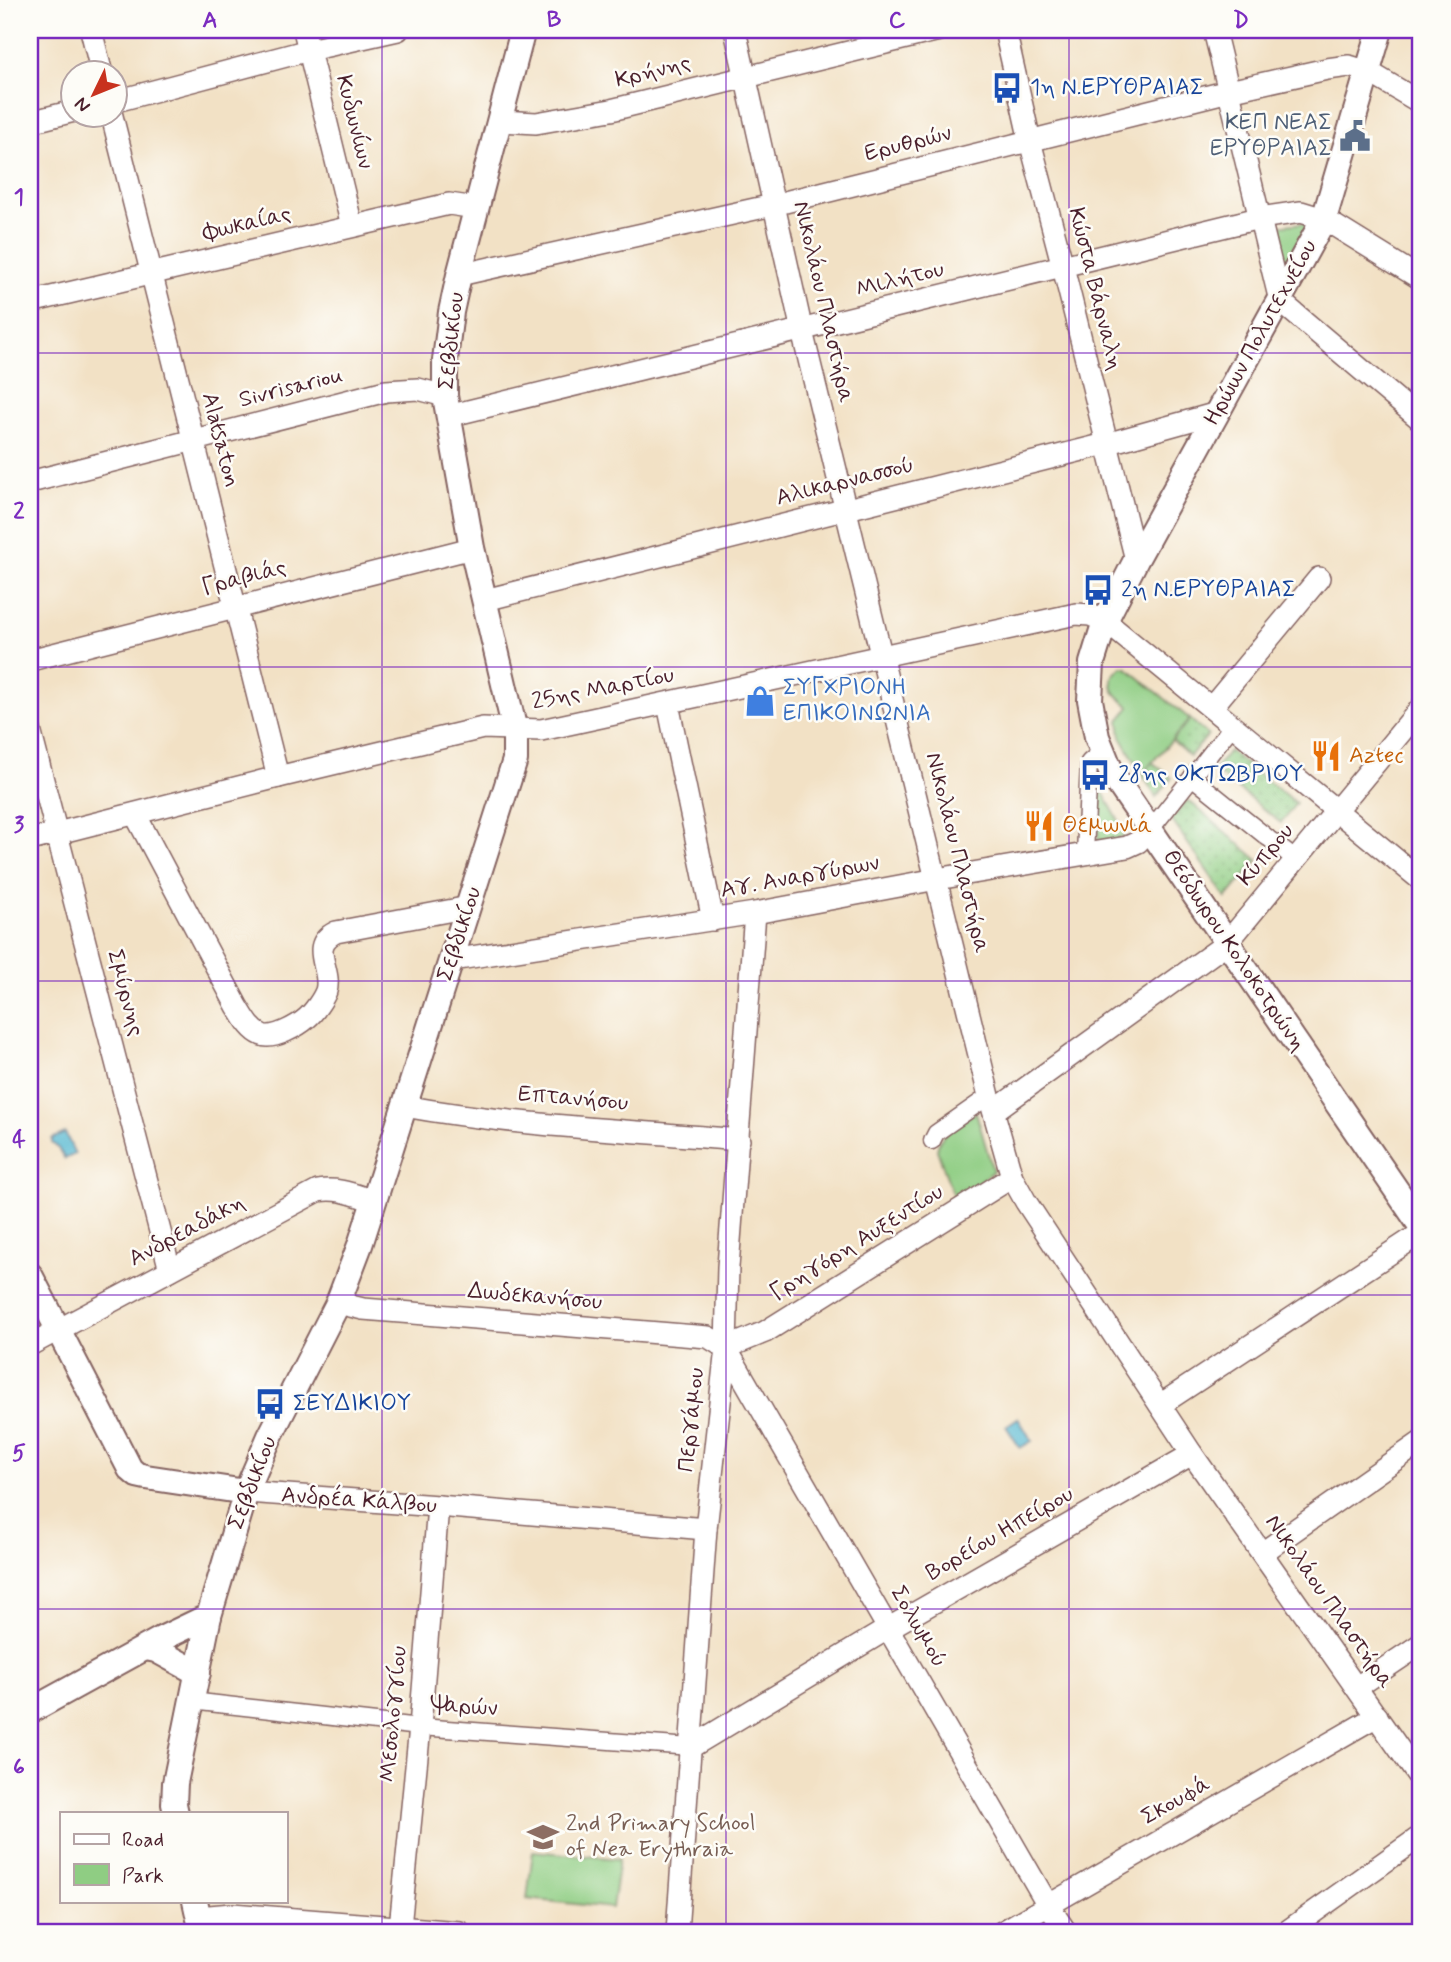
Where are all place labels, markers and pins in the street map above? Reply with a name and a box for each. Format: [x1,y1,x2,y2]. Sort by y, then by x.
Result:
bus stop icon: 1η Ν.ΕΡΥΘΡΑΙΑΣ [990,71,1024,105]
place label: 1η Ν.ΕΡΥΘΡΑΙΑΣ [1030,73,1204,103]
place label: ΚΕΠ ΝΕΑΣ ΕΡΥΘΡΑΙΑΣ [1210,108,1332,164]
public building icon: ΚΕΠ ΝΕΑΣ ΕΡΥΘΡΑΙΑΣ [1338,119,1372,153]
bus stop icon: 2η Ν.ΕΡΥΘΡΑΙΑΣ [1081,573,1115,607]
place label: 2η Ν.ΕΡΥΘΡΑΙΑΣ [1121,575,1296,605]
place label: ΣΥΓΧΡΙΟΝΗ ΕΠΙΚΟΙΝΩΝΙΑ [783,673,931,729]
shop icon: ΣΥΓΧΡΙΟΝΗ ΕΠΙΚΟΙΝΩΝΙΑ [743,684,777,718]
restaurant icon: Aztec [1309,739,1343,773]
place label: Aztec [1349,741,1403,771]
bus stop icon: 28ης ΟΚΤΩΒΡΙΟΥ [1078,758,1112,792]
place label: 28ης ΟΚΤΩΒΡΙΟΥ [1118,760,1303,790]
restaurant icon: Θεμωνιά [1022,809,1056,843]
place label: Θεμωνιά [1062,811,1152,841]
bus stop icon: ΣΕΥΔΙΚΙΟΥ [253,1387,287,1421]
place label: ΣΕΥΔΙΚΙΟΥ [293,1389,411,1419]
place label: 2nd Primary School of Nea Erythraia [566,1809,755,1865]
school or university icon: 2nd Primary School of Nea Erythraia [526,1820,560,1854]

